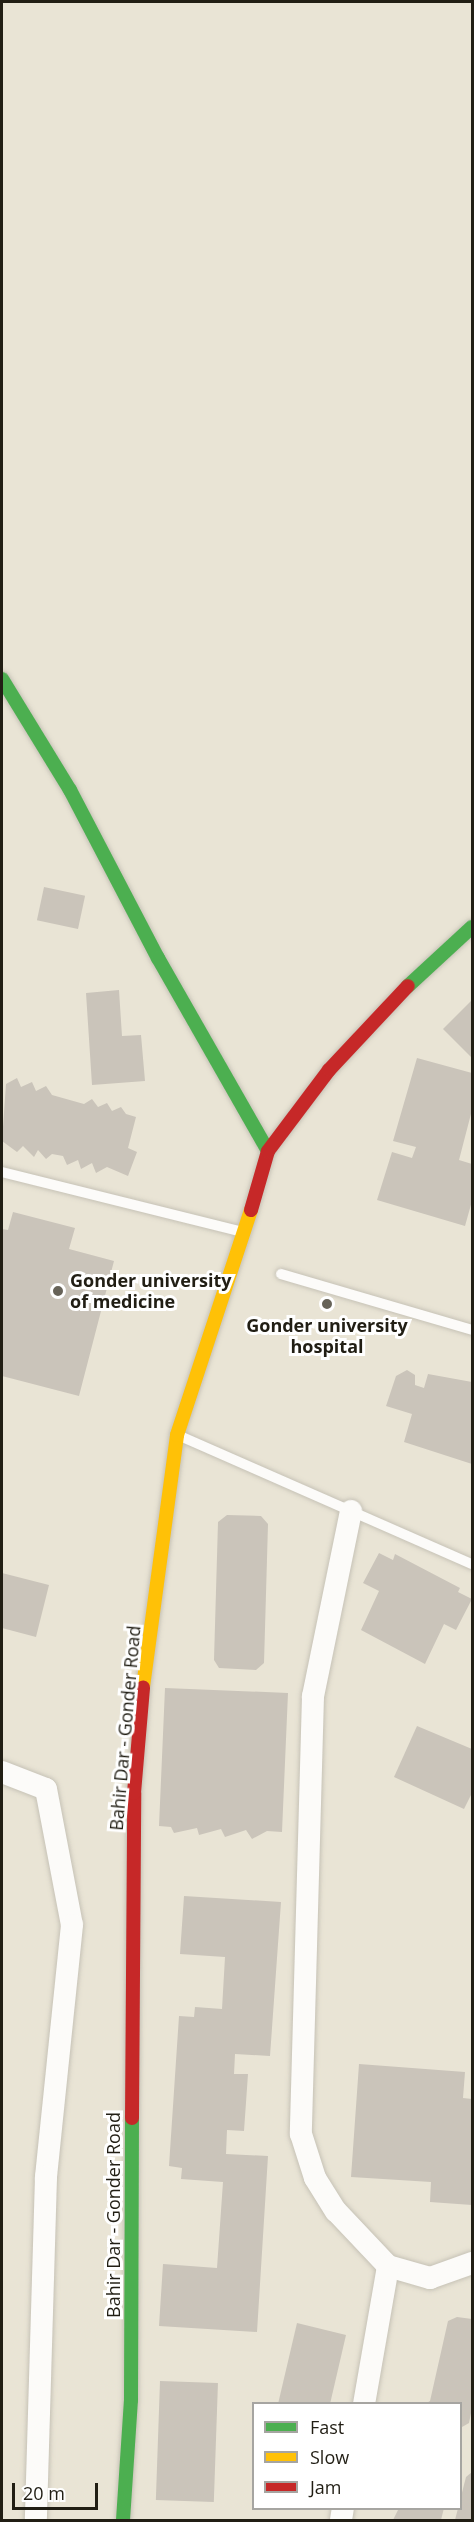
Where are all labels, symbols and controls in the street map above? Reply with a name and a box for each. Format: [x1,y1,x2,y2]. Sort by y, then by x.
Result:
place label: Gonder university of medicine [70,1270,232,1312]
marker: Gonder university of medicine [51,1284,65,1298]
marker: Gonder university hospital [318,1295,336,1313]
place label: Gonder university hospital [246,1315,408,1358]
street label: Bahir Dar - Gonder Road [105,1625,145,1831]
street label: Bahir Dar - Gonder Road [102,2112,124,2318]
legend [252,2402,462,2510]
text: Fast [310,2415,344,2439]
text: Slow [310,2445,349,2469]
scale bar [15,2471,100,2509]
text: Jam [310,2475,342,2499]
text: 20 m [23,2481,65,2505]

